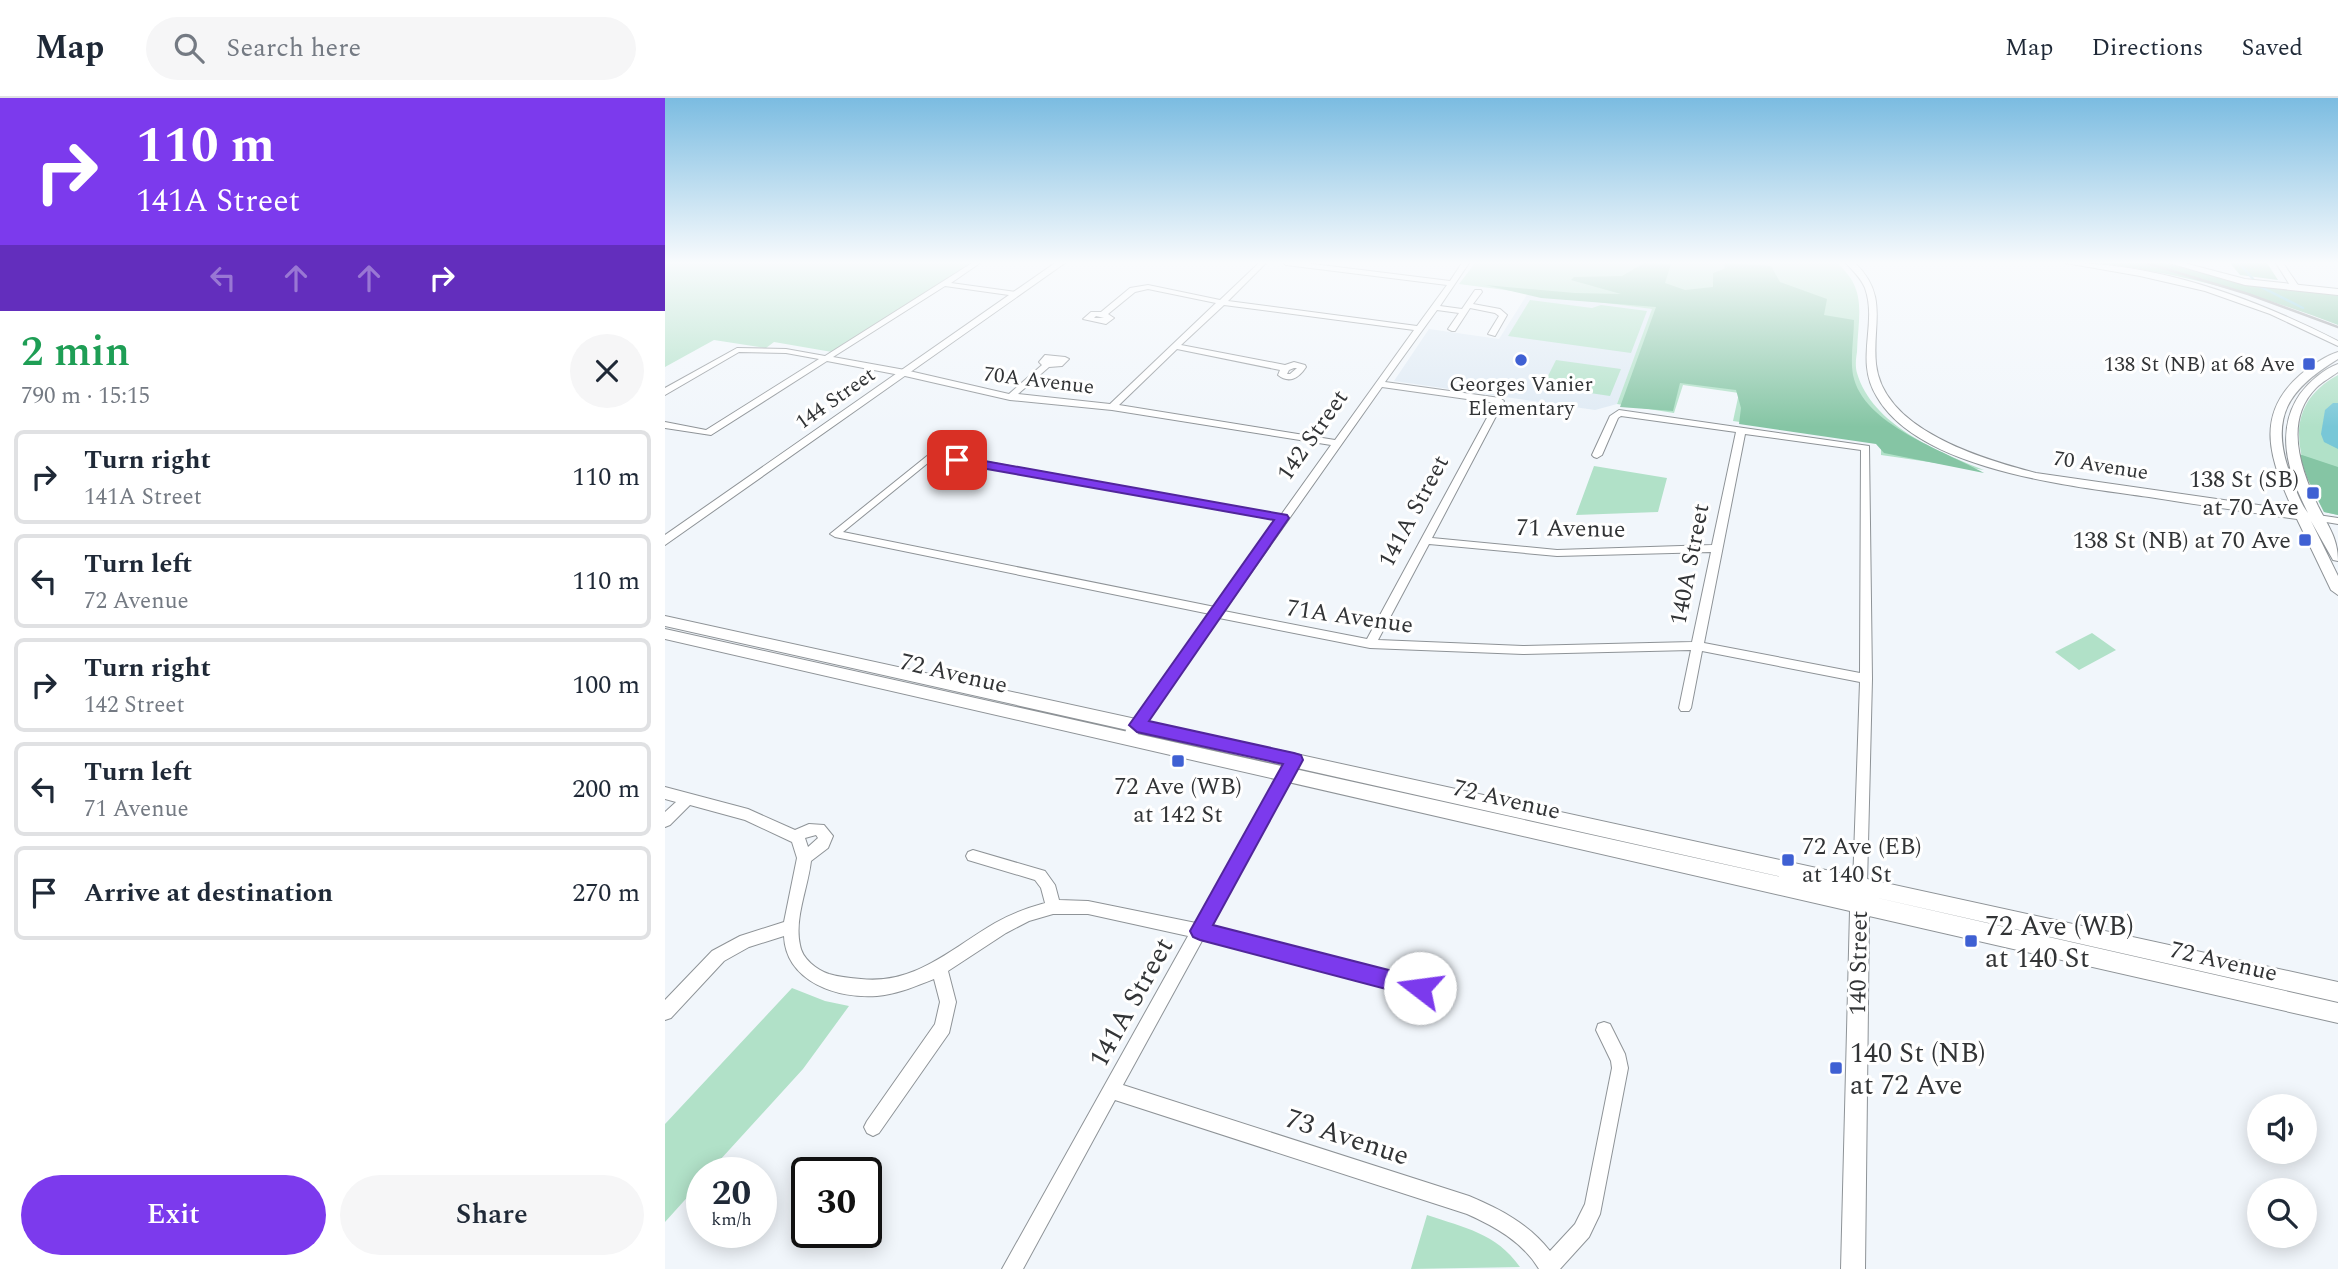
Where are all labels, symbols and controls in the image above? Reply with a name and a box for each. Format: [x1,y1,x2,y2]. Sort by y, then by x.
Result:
search box [146,17,636,80]
text: Map [35,23,104,73]
text: Search here [226,28,361,68]
icon: search [170,29,208,67]
text: Map [2005,30,2053,66]
text: Directions [2091,30,2203,66]
text: Saved [2241,30,2303,66]
text: 110 m [136,109,275,184]
icon: right [21,126,112,217]
text: 141A Street [136,177,300,226]
icon: left [204,259,242,297]
icon: ahead [277,259,315,297]
icon: ahead [350,259,388,297]
icon: right [423,259,461,297]
text: 2 min [21,321,130,384]
button: close [570,334,644,408]
place label: 138 St (NB) at 68 Ave [2104,349,2295,381]
marker: Georges Vanier Elementary [1513,352,1529,368]
marker: 138 St (NB) at 68 Ave [2301,356,2317,372]
street label: 70A Avenue [982,358,1096,404]
street label: 144 Street [789,359,882,438]
place label: Georges Vanier Elementary [1449,369,1593,425]
text: 790 m · 15:15 [21,379,150,414]
street label: 142 Street [1268,382,1358,489]
pin [927,430,987,490]
text: Turn right [84,440,211,480]
icon: arrive [938,441,976,479]
street label: 70 Avenue [2051,443,2151,489]
street label: 141A Street [1369,449,1459,574]
text: 110 m [572,457,640,497]
icon: right [25,458,63,496]
place label: 138 St (SB) at 70 Ave [2189,462,2299,526]
text: 141A Street [84,480,202,515]
marker: 138 St (SB) at 70 Ave [2305,485,2321,501]
street label: 140A Street [1661,500,1719,628]
street label: 71 Avenue [1516,510,1626,548]
place label: 138 St (NB) at 70 Ave [2072,523,2291,559]
marker: 138 St (NB) at 70 Ave [2297,532,2313,548]
text: Turn left [84,544,192,584]
text: 110 m [572,561,640,601]
icon: left [25,562,63,600]
text: 72 Avenue [84,584,189,619]
street label: 71A Avenue [1284,590,1415,644]
street label: 72 Avenue [897,644,1011,704]
text: Turn right [84,648,211,688]
text: 100 m [572,665,640,705]
icon: right [25,666,63,704]
text: 142 Street [84,688,185,723]
text: Turn left [84,752,192,792]
marker: 72 Ave (WB) at 142 St [1170,753,1186,769]
text: 200 m [572,769,640,809]
place label: 72 Ave (WB) at 142 St [1114,769,1242,833]
icon: left [25,770,63,808]
street label: 72 Avenue [1450,770,1564,830]
text: 71 Avenue [84,792,189,827]
place label: 72 Ave (EB) at 140 St [1802,829,1922,893]
marker: 72 Ave (EB) at 140 St [1780,852,1796,868]
text: Arrive at destination [84,873,333,913]
text: 270 m [572,873,640,913]
icon: arrive [25,874,63,912]
place label: 72 Ave (WB) at 140 St [1985,905,2134,980]
street label: 140 Street [1840,910,1878,1016]
street label: 141A Street [1078,929,1185,1076]
street label: 72 Avenue [2167,932,2281,992]
marker: 72 Ave (WB) at 140 St [1963,933,1979,949]
position arrow [1383,951,1457,1025]
place label: 140 St (NB) at 72 Ave [1850,1032,1986,1107]
marker: 140 St (NB) at 72 Ave [1828,1060,1844,1076]
map controls [2247,1094,2317,1248]
button: sound [2247,1094,2317,1164]
street label: 73 Avenue [1280,1097,1415,1178]
speed limit sign: 30 [791,1157,882,1248]
text: 20 [712,1167,751,1220]
button: Exit [21,1175,326,1255]
button: Share [340,1175,644,1255]
button: search [2247,1178,2317,1248]
text: km/h [711,1206,752,1233]

